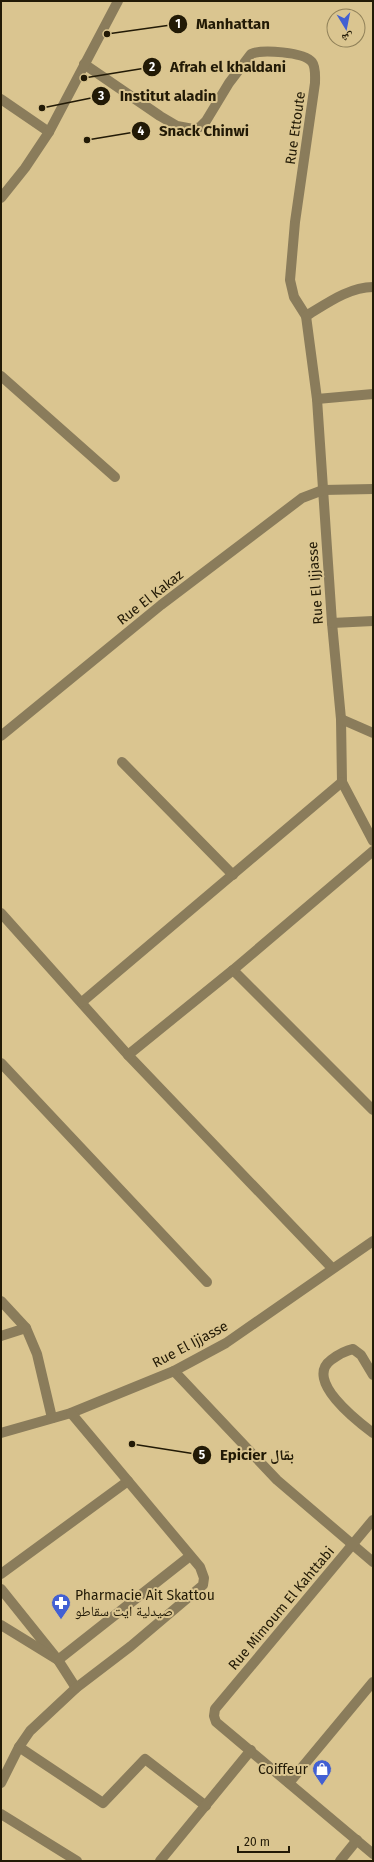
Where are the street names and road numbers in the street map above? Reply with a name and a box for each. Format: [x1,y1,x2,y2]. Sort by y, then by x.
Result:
street label: Rue Ettoute [282,90,309,166]
street label: Rue El Ijjasse [304,541,327,625]
street label: Rue El Kakaz [114,566,187,629]
street label: Rue El Ijjasse [150,1317,231,1371]
street label: Rue Mimoum El Kahttabi [225,1543,338,1673]

